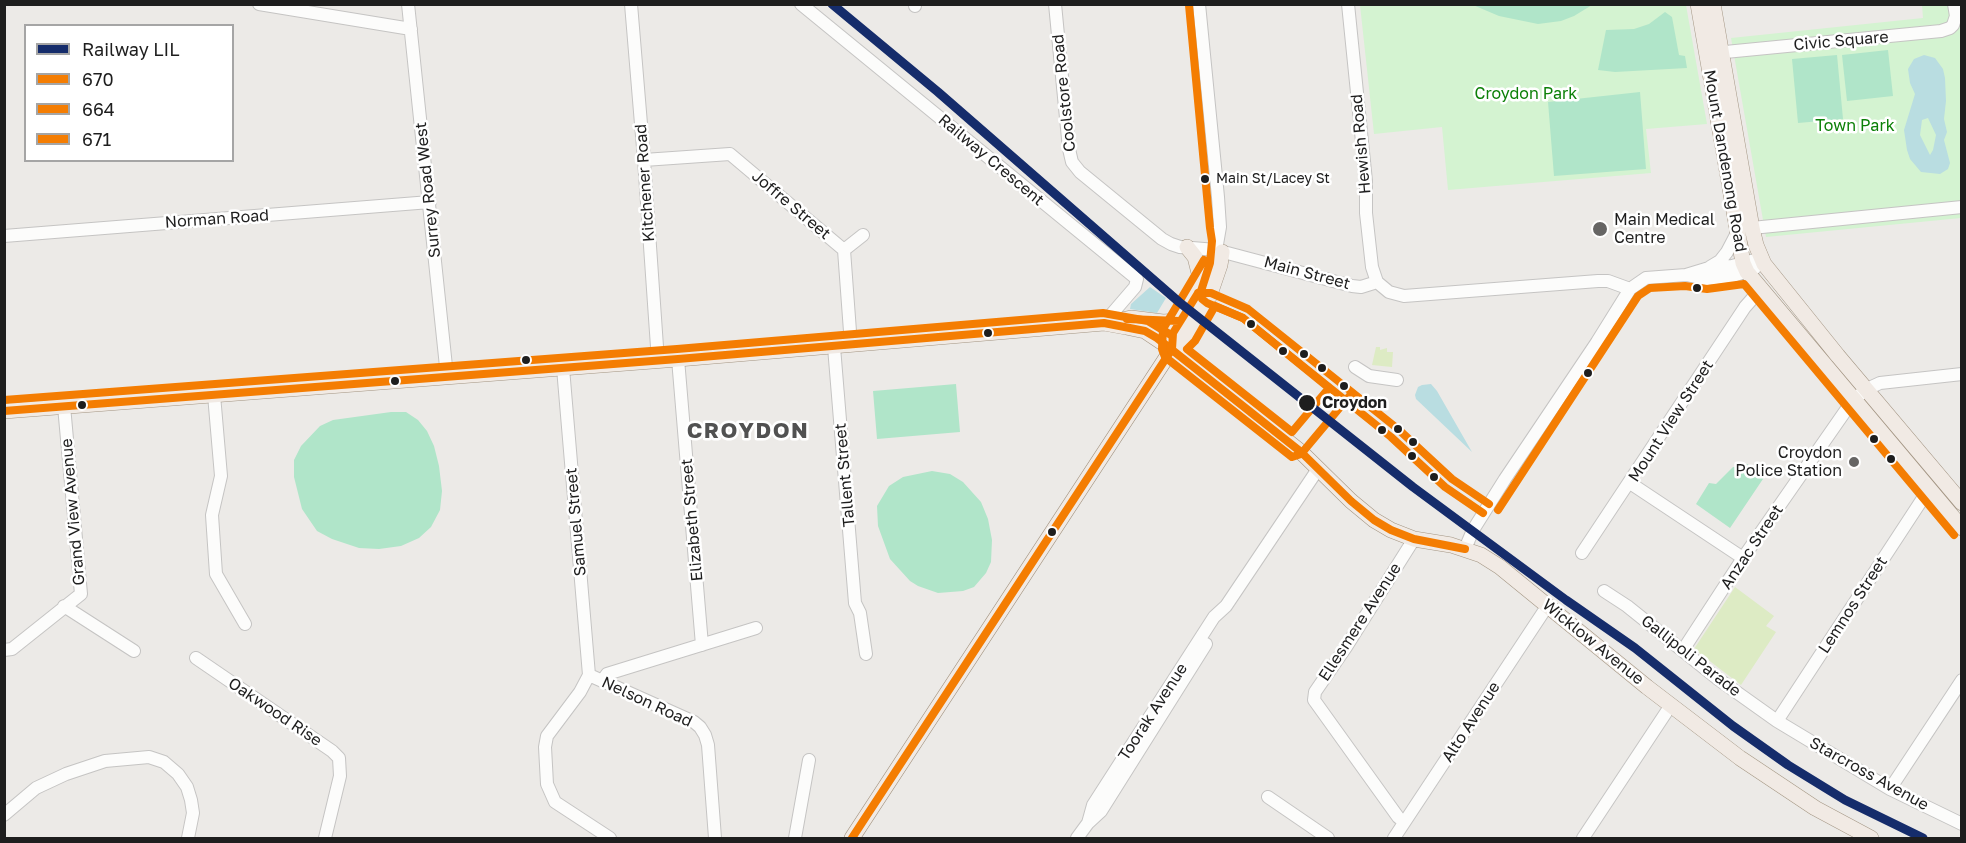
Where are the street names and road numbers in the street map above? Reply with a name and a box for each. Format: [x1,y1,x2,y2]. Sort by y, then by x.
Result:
street label: Civic Square [1793,27,1889,55]
street label: Coolstore Road [1048,33,1080,153]
street label: Mount Dandenong Road [1700,68,1750,254]
street label: Hewish Road [1347,93,1375,195]
street label: Railway Crescent [934,110,1048,210]
street label: Surrey Road West [411,121,445,259]
street label: Kitchener Road [631,123,659,243]
street label: Joffre Street [748,167,834,243]
street label: Norman Road [164,206,270,232]
street label: Main Street [1262,252,1352,294]
street label: Mount View Street [1624,356,1718,486]
street label: Tallent Street [831,422,859,528]
street label: Grand View Avenue [57,438,89,586]
street label: Elizabeth Street [677,458,707,582]
street label: Samuel Street [562,467,590,577]
street label: Anzac Street [1717,501,1787,593]
street label: Lemnos Street [1815,553,1891,657]
street label: Ellesmere Avenue [1315,559,1405,685]
street label: Wicklow Avenue [1538,595,1648,689]
street label: Gallipoli Parade [1637,611,1745,701]
street label: Toorak Avenue [1114,660,1192,764]
street label: Nelson Road [599,673,695,731]
street label: Oakwood Rise [225,674,325,750]
street label: Alto Avenue [1438,678,1504,766]
street label: Starcross Avenue [1806,733,1932,815]

